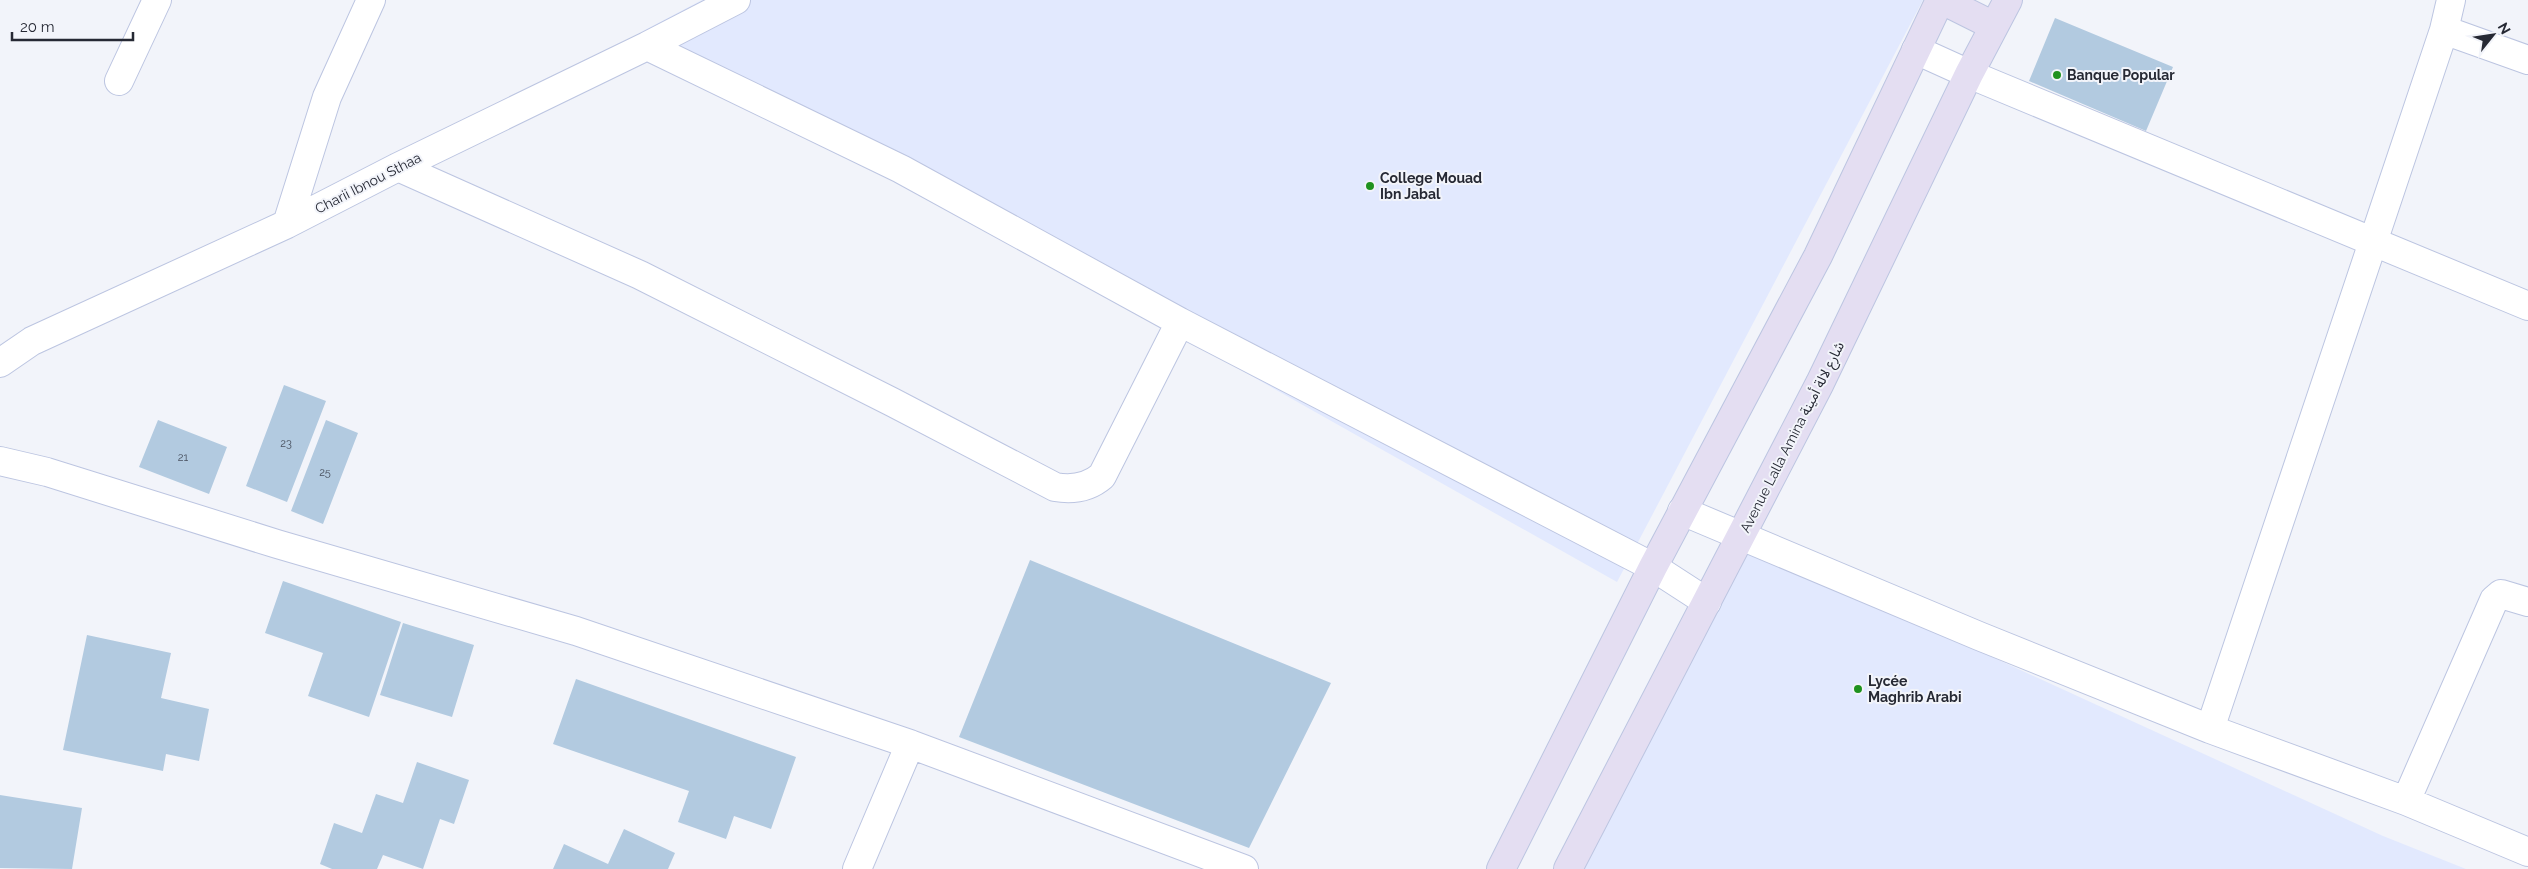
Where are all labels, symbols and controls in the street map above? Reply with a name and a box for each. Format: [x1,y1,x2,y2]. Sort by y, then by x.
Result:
scale bar [12,10,134,42]
north arrow [2468,10,2518,60]
text: 20 m [20,18,55,36]
text: N [2495,20,2514,37]
place label: Banque Popular [2067,67,2175,83]
marker: Banque Popular [2051,69,2063,81]
street label: Charii Ibnou Sthaa [312,149,424,217]
place label: College Mouad Ibn Jabal [1380,170,1482,202]
marker: College Mouad Ibn Jabal [1364,180,1376,192]
street label: Avenue Lalla Amina شارع لالة أمينة [1736,339,1850,536]
house number: 23 [280,437,292,450]
house number: 21 [178,451,189,464]
house number: 25 [319,466,331,479]
place label: Lycée Maghrib Arabi [1868,673,1961,705]
marker: Lycée Maghrib Arabi [1852,683,1864,695]

